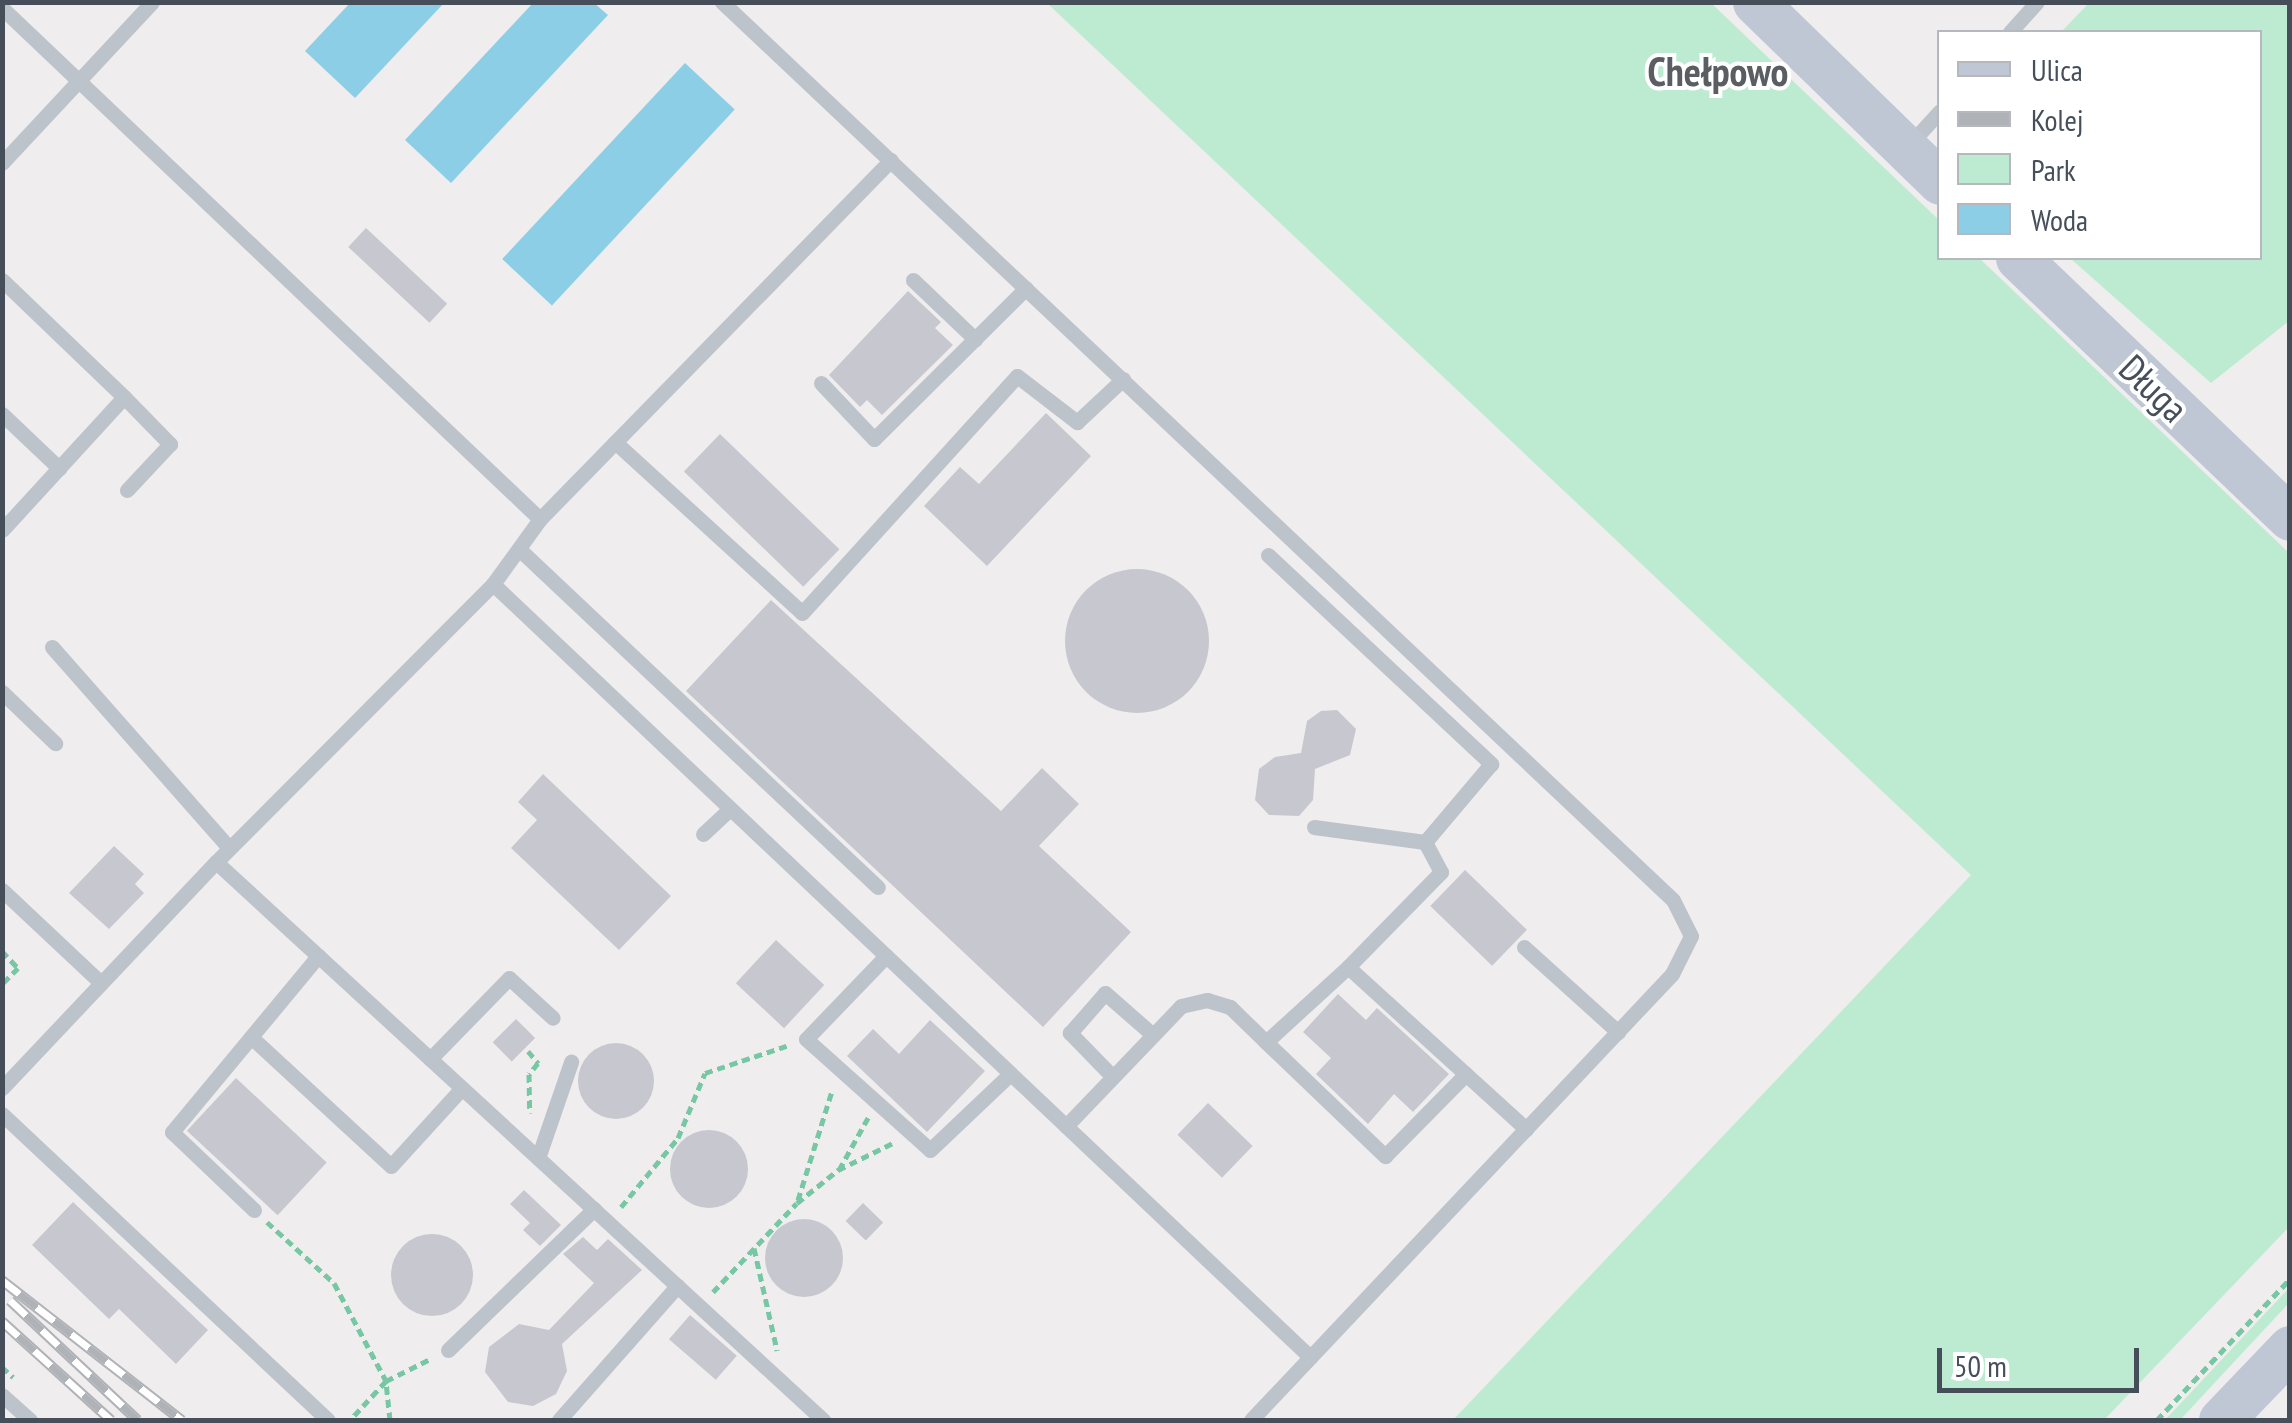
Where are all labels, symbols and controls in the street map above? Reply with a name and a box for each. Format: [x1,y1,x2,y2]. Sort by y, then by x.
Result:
legend [1937,30,2262,260]
district label: Chełpowo [1648,47,1788,95]
text: Ulica [2031,50,2083,89]
text: Kolej [2031,100,2083,139]
text: Park [2031,150,2076,189]
text: Woda [2031,200,2088,239]
street label: Długa [2110,345,2198,431]
scale bar [1942,1328,2144,1390]
text: 50 m [1954,1346,2007,1385]

